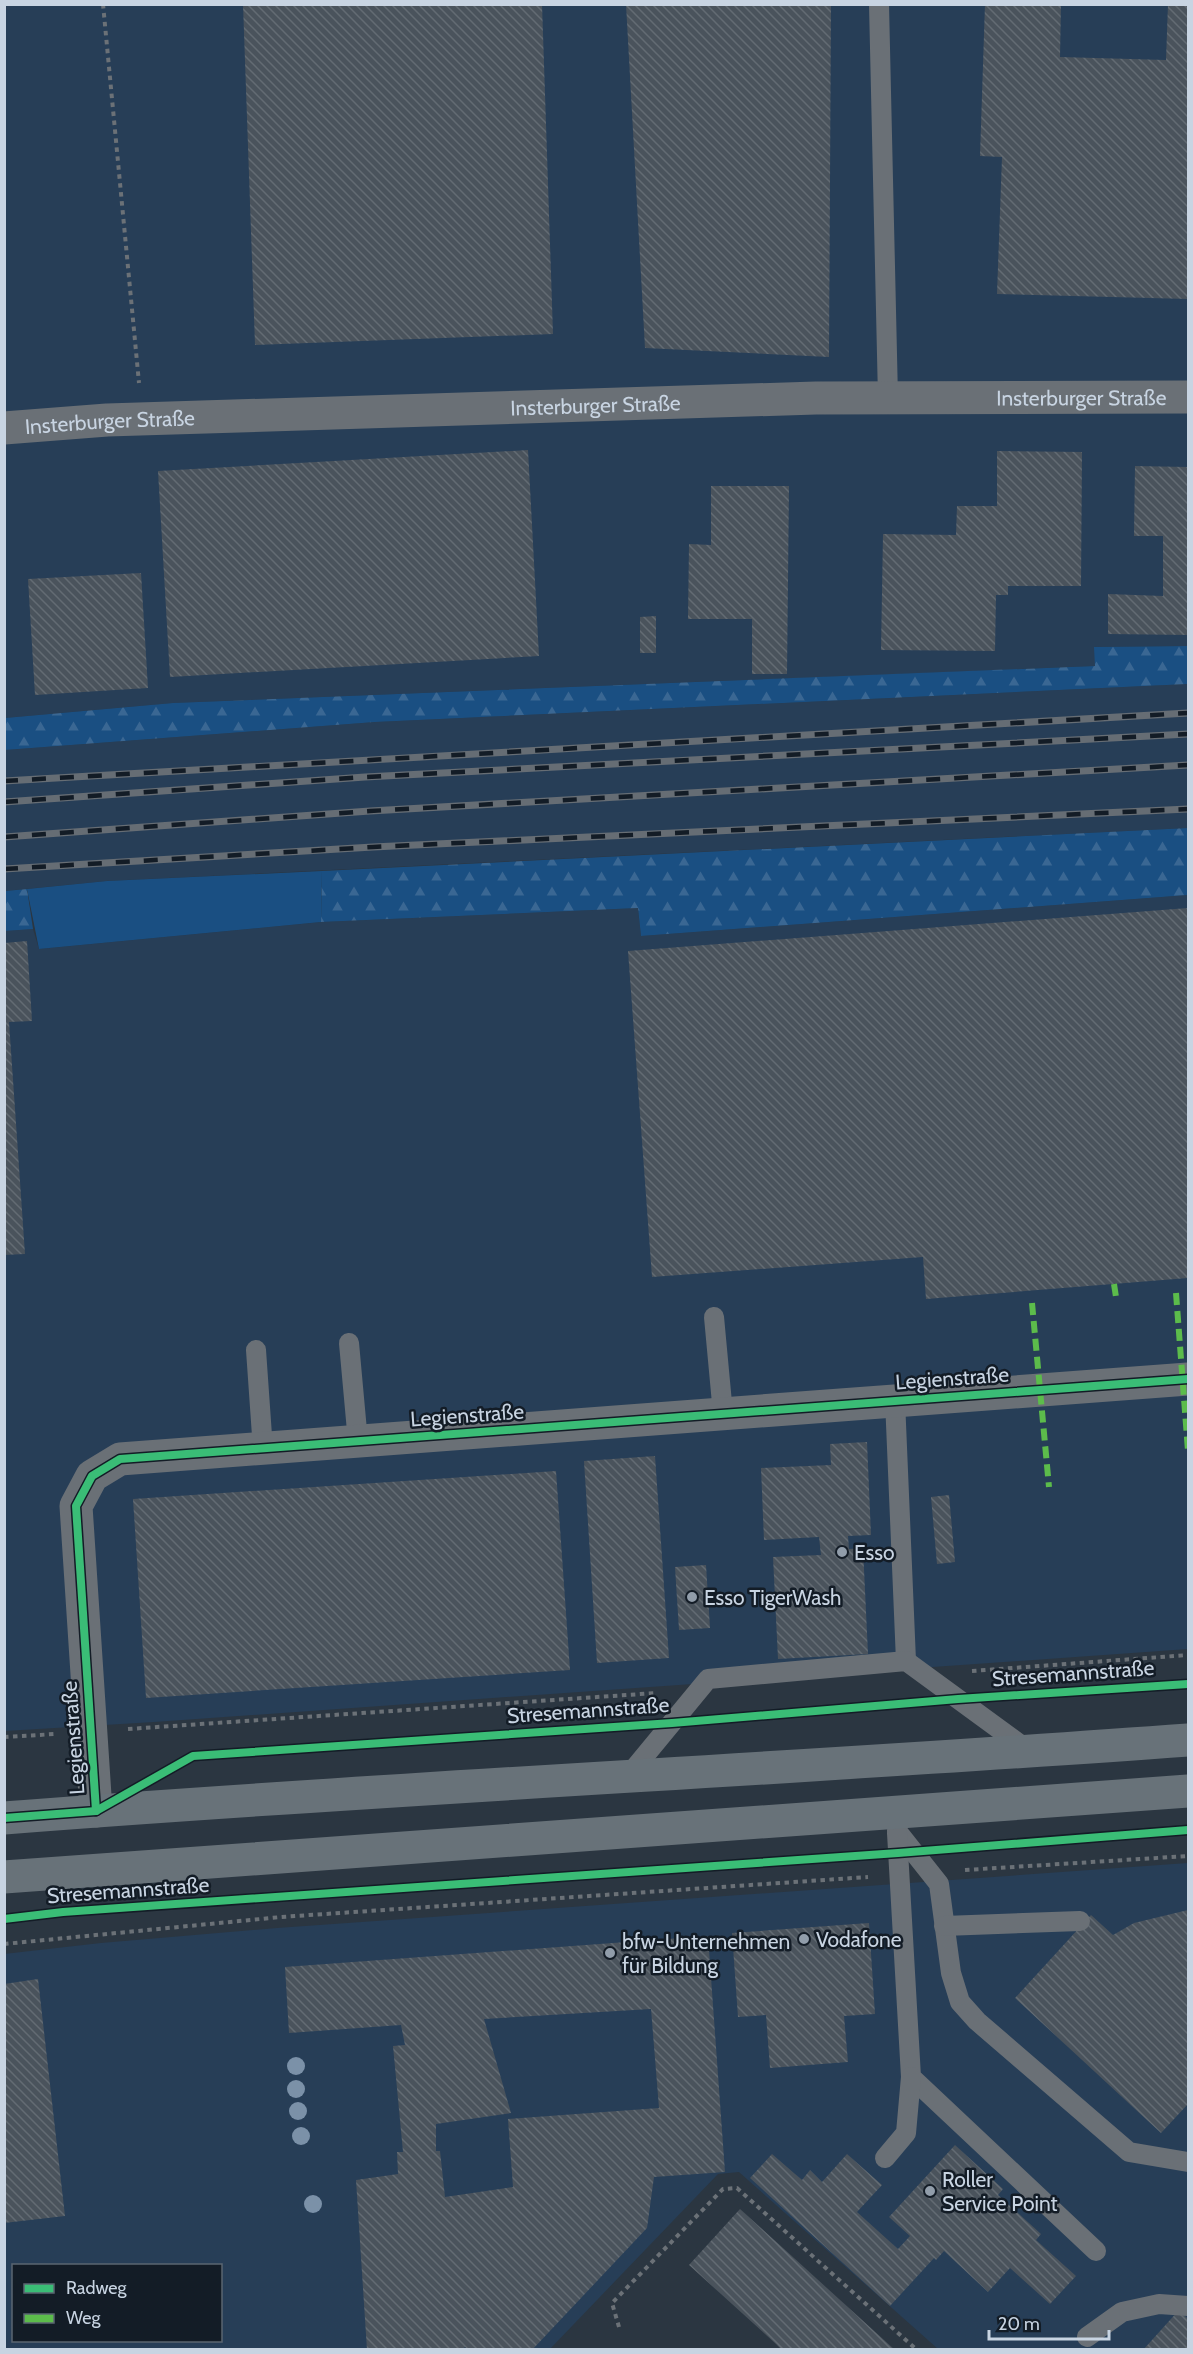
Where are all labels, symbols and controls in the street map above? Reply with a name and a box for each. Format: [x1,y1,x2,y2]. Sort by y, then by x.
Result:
street label: Insterburger Straße [996,385,1167,410]
street label: Insterburger Straße [510,390,681,420]
street label: Insterburger Straße [24,405,195,439]
street label: Legienstraße [894,1362,1010,1394]
street label: Legienstraße [409,1399,525,1431]
place label: Esso [854,1540,894,1565]
marker: Esso [835,1545,849,1559]
place label: Esso TigerWash [704,1585,842,1610]
marker: Esso TigerWash [685,1590,699,1604]
street label: Stresemannstraße [991,1655,1155,1691]
street label: Legienstraße [57,1680,89,1796]
street label: Stresemannstraße [506,1692,670,1728]
street label: Stresemannstraße [46,1872,210,1908]
place label: Vodafone [816,1927,902,1952]
place label: bfw-Unternehmen für Bildung [622,1929,790,1978]
marker: Vodafone [797,1932,811,1946]
marker: bfw-Unternehmen für Bildung [603,1946,617,1960]
place label: Roller Service Point [942,2167,1058,2216]
marker: Roller Service Point [923,2184,937,2198]
legend [12,2264,222,2342]
text: Radweg [66,2277,128,2299]
scale bar [989,2303,1109,2341]
text: Weg [66,2307,102,2329]
text: 20 m [998,2313,1040,2335]

